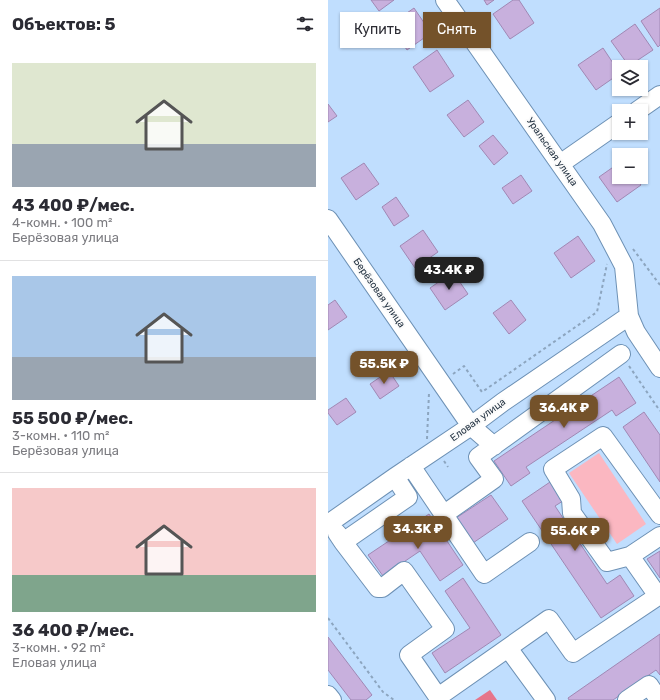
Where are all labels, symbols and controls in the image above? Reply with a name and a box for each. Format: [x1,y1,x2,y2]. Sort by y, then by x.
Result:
chip: Купить [340,12,415,48]
chip: Снять [423,12,491,48]
icon: filters [294,13,316,35]
text: Объектов: 5 [12,14,116,34]
map controls [612,60,648,184]
button: layers [612,60,648,96]
icon: home [128,89,200,161]
button: + [612,104,648,140]
street label: Уральская улица [524,115,580,189]
button: − [612,148,648,184]
text: 43 400 ₽/мес. [12,195,135,215]
text: 4-комн. · 100 m² [12,215,112,230]
text: Берёзовая улица [12,230,119,245]
street label: Берёзовая улица [351,256,407,330]
pin: 43.4K ₽ [412,257,486,291]
text: 43.4K ₽ [424,262,474,277]
icon: home [128,302,200,374]
pin: 55.5K ₽ [347,351,421,385]
text: 55.5K ₽ [359,356,409,371]
pin: 36.4K ₽ [527,395,601,429]
street label: Еловая улица [448,396,508,444]
text: 36.4K ₽ [539,400,589,415]
text: 55 500 ₽/мес. [12,408,133,428]
text: 3-комн. · 110 m² [12,428,110,443]
text: Берёзовая улица [12,443,119,458]
icon: home [128,514,200,586]
pin: 34.3K ₽ [381,516,455,550]
pin: 55.6K ₽ [538,518,612,552]
text: 34.3K ₽ [393,521,443,536]
text: 55.6K ₽ [550,523,600,538]
text: 36 400 ₽/мес. [12,620,134,640]
text: 3-комн. · 92 m² [12,640,105,655]
text: Еловая улица [12,655,97,670]

